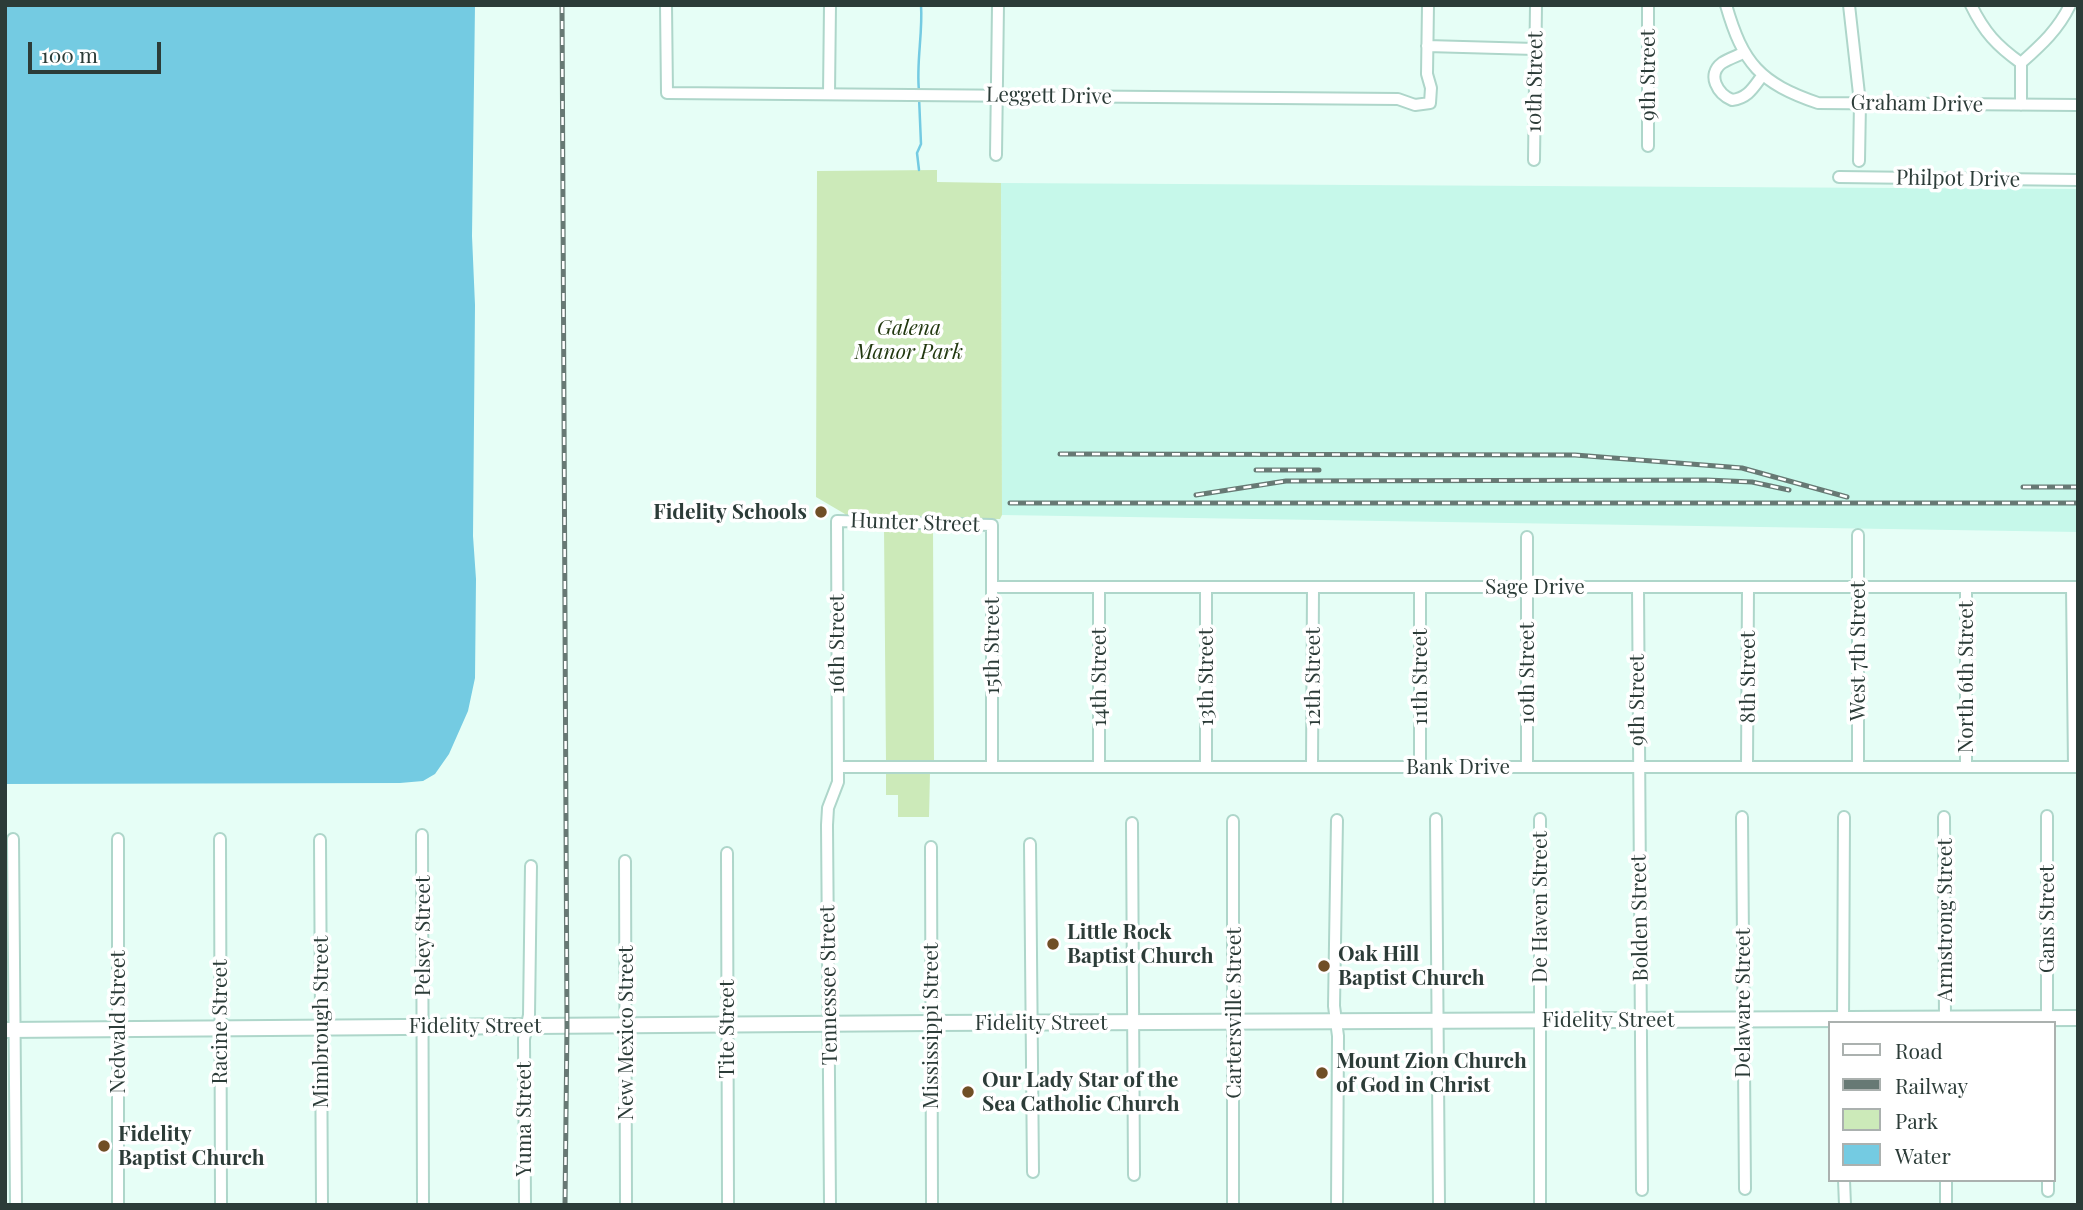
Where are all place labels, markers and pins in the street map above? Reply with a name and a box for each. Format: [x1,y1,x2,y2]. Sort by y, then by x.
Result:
place label: Fidelity Schools [653,499,807,525]
marker: Fidelity Schools [813,504,829,520]
place label: Little Rock Baptist Church [1067,919,1214,969]
marker: Little Rock Baptist Church [1045,936,1061,952]
place label: Oak Hill Baptist Church [1338,941,1485,991]
marker: Oak Hill Baptist Church [1316,958,1332,974]
place label: Mount Zion Church of God in Christ [1336,1048,1527,1098]
marker: Mount Zion Church of God in Christ [1314,1065,1330,1081]
place label: Our Lady Star of the Sea Catholic Church [982,1067,1180,1117]
marker: Our Lady Star of the Sea Catholic Church [960,1084,976,1100]
place label: Fidelity Baptist Church [118,1121,265,1171]
marker: Fidelity Baptist Church [96,1138,112,1154]

